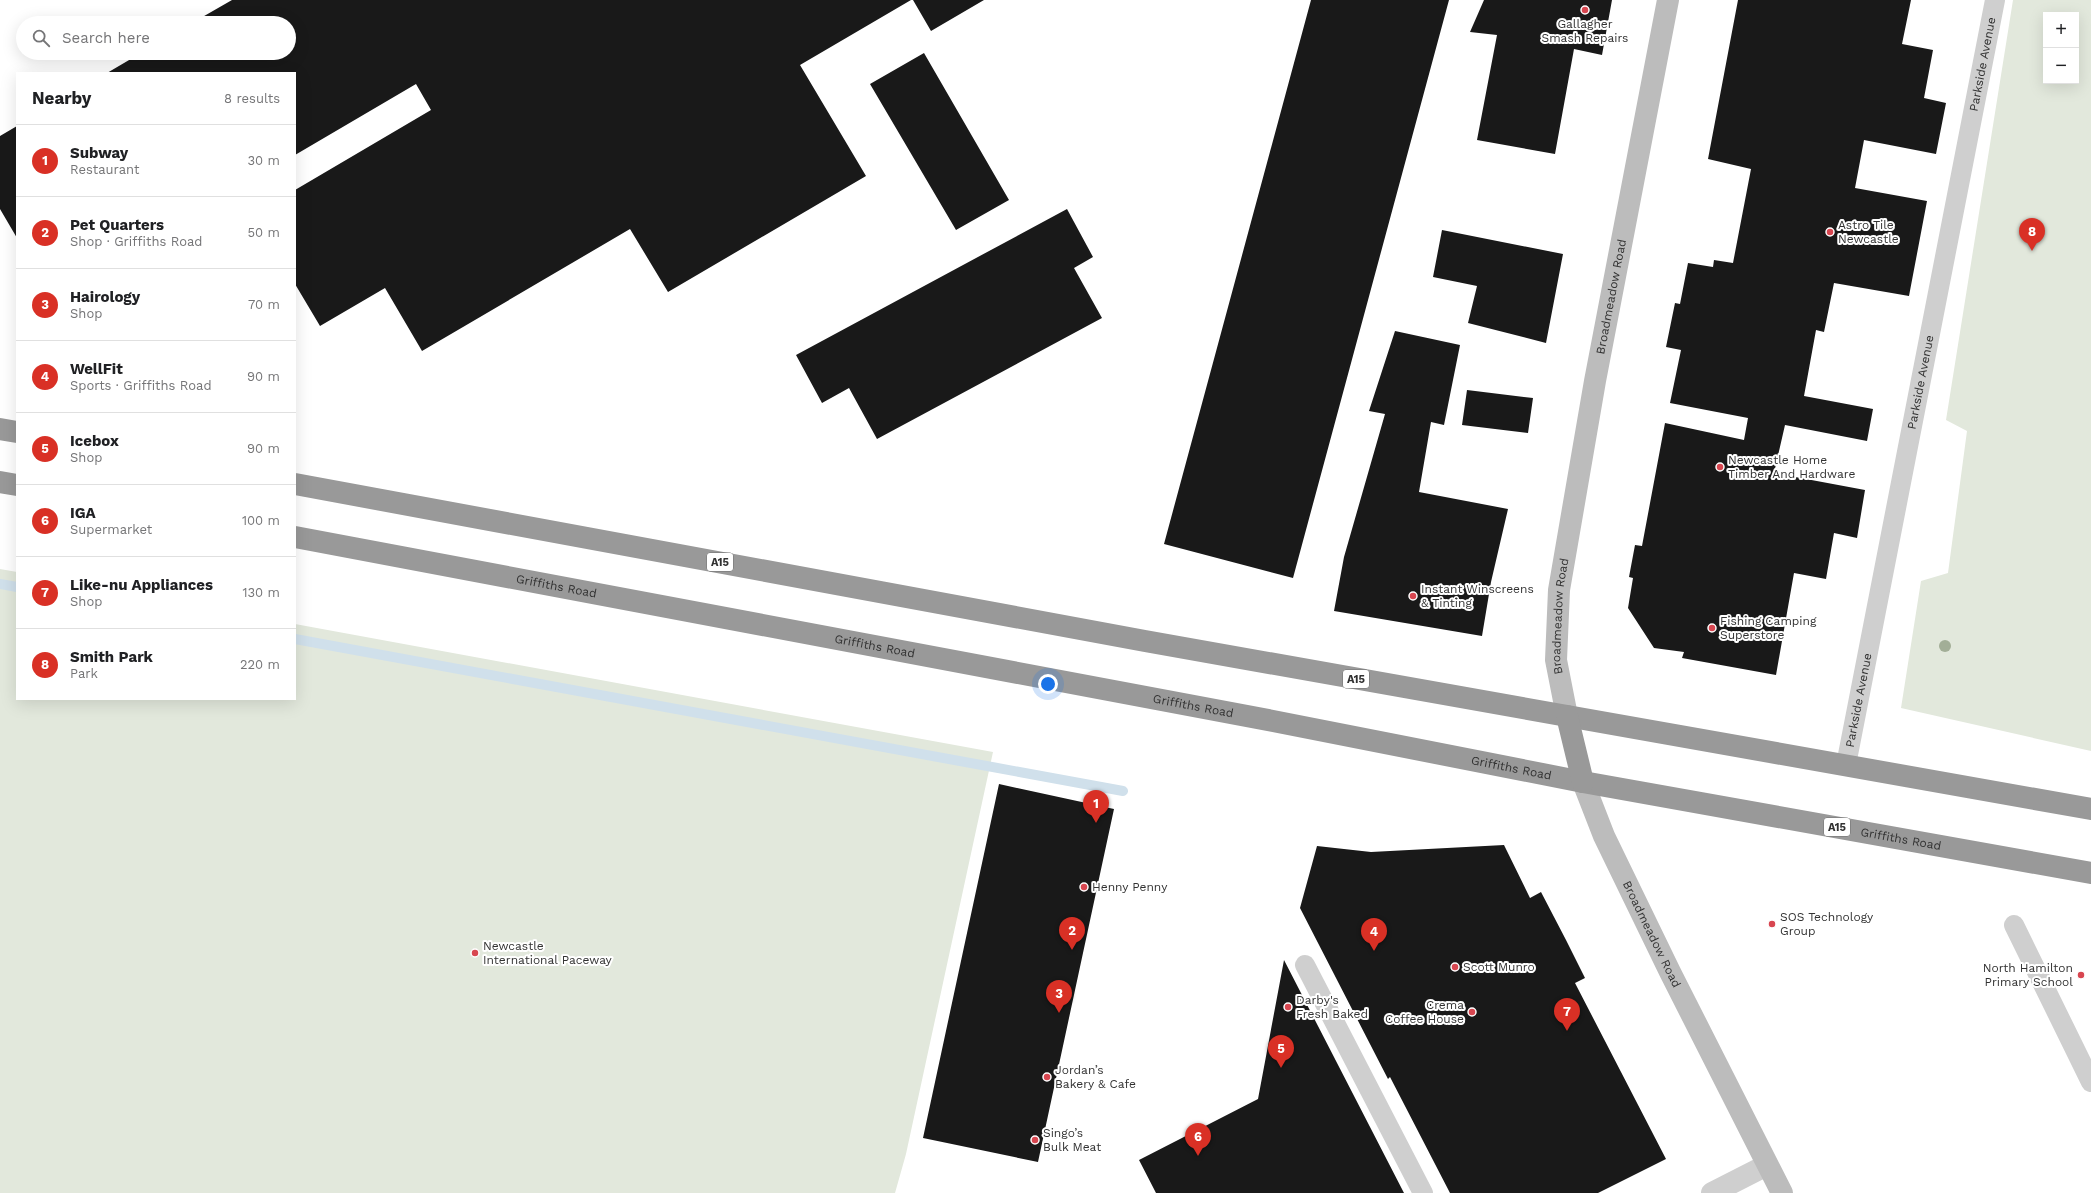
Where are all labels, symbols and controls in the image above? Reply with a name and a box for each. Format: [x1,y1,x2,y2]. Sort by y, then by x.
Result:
marker: Gallagher Smash Repairs [1580,5,1590,15]
map controls [2043,12,2079,84]
button: + [2043,12,2079,48]
search box [16,16,296,60]
street label: Parkside Avenue [1966,16,1999,113]
place label: Gallagher Smash Repairs [1542,17,1628,45]
icon: search [30,27,52,49]
text: Search here [62,29,150,47]
button: − [2043,48,2079,84]
text: Nearby [32,88,91,108]
text: 8 results [224,91,280,106]
text: Subway [70,144,128,162]
text: 1 [42,153,48,168]
text: 30 m [248,153,280,168]
text: Restaurant [70,162,140,177]
text: Pet Quarters [70,216,164,234]
place label: Astro Tile Newcastle [1838,218,1899,246]
pin: 8 [2019,218,2045,251]
text: 2 [41,225,49,240]
text: 50 m [248,225,280,240]
marker: Astro Tile Newcastle [1825,227,1835,237]
text: Shop · Griffiths Road [70,234,203,249]
street label: Broadmeadow Road [1593,238,1629,356]
text: Hairology [70,288,140,306]
text: 3 [41,297,49,312]
text: 70 m [248,297,280,312]
text: Shop [70,306,102,321]
street label: Parkside Avenue [1905,334,1937,431]
text: WellFit [70,360,123,378]
text: 4 [41,369,49,384]
text: 90 m [247,369,280,384]
text: Sports · Griffiths Road [70,378,212,393]
text: Icebox [70,432,119,450]
text: 5 [41,441,49,456]
text: 90 m [247,441,280,456]
text: Shop [70,450,102,465]
place label: Newcastle Home Timber And Hardware [1728,453,1855,481]
marker: Newcastle Home Timber And Hardware [1715,462,1725,472]
text: IGA [70,504,96,522]
text: 6 [41,513,49,528]
text: 100 m [242,513,280,528]
text: Supermarket [70,522,152,537]
road number: A15 [707,553,733,571]
street label: Broadmeadow Road [1549,557,1571,676]
street label: Griffiths Road [515,572,598,601]
text: Like-nu Appliances [70,576,213,594]
place label: Instant Winscreens & Tinting [1421,582,1534,610]
text: 7 [41,585,49,600]
text: 130 m [242,585,280,600]
marker: Instant Winscreens & Tinting [1408,591,1418,601]
text: Shop [70,594,102,609]
place label: Fishing Camping Superstore [1720,614,1817,642]
marker: Fishing Camping Superstore [1707,623,1717,633]
street label: Griffiths Road [833,632,916,661]
text: Smith Park [70,648,153,666]
street label: Parkside Avenue [1843,652,1875,749]
text: 8 [41,657,49,672]
text: 220 m [240,657,280,672]
text: Park [70,666,98,681]
road number: A15 [1343,670,1369,688]
your location [1038,674,1058,694]
street label: Griffiths Road [1152,692,1235,720]
street label: Griffiths Road [1470,753,1553,783]
pin: 1 [1083,790,1109,823]
road number: A15 [1824,818,1850,836]
street label: Griffiths Road [1859,825,1942,853]
street label: Broadmeadow Road [1620,878,1684,990]
place label: Henny Penny [1092,880,1168,894]
marker: Henny Penny [1079,882,1089,892]
place label: SOS Technology Group [1780,910,1874,938]
pin: 2 [1059,917,1085,950]
pin: 4 [1361,918,1387,951]
marker: SOS Technology Group [1767,919,1777,929]
place label: Newcastle International Paceway [483,939,613,967]
marker: Newcastle International Paceway [470,948,480,958]
place label: Scott Munro [1463,960,1535,974]
place label: North Hamilton Primary School [1983,961,2073,989]
marker: Scott Munro [1450,962,1460,972]
marker: North Hamilton Primary School [2076,970,2086,980]
pin: 3 [1046,980,1072,1013]
place label: Darby's Fresh Baked [1296,993,1368,1021]
place label: Crema Coffee House [1385,998,1464,1026]
pin: 7 [1554,998,1580,1031]
marker: Darby's Fresh Baked [1283,1002,1293,1012]
marker: Crema Coffee House [1467,1007,1477,1017]
pin: 5 [1268,1035,1294,1068]
place label: Jordan’s Bakery & Cafe [1055,1063,1136,1091]
marker: Jordan’s Bakery & Cafe [1042,1072,1052,1082]
pin: 6 [1185,1123,1211,1156]
place label: Singo’s Bulk Meat [1043,1126,1101,1154]
marker: Singo’s Bulk Meat [1030,1135,1040,1145]

